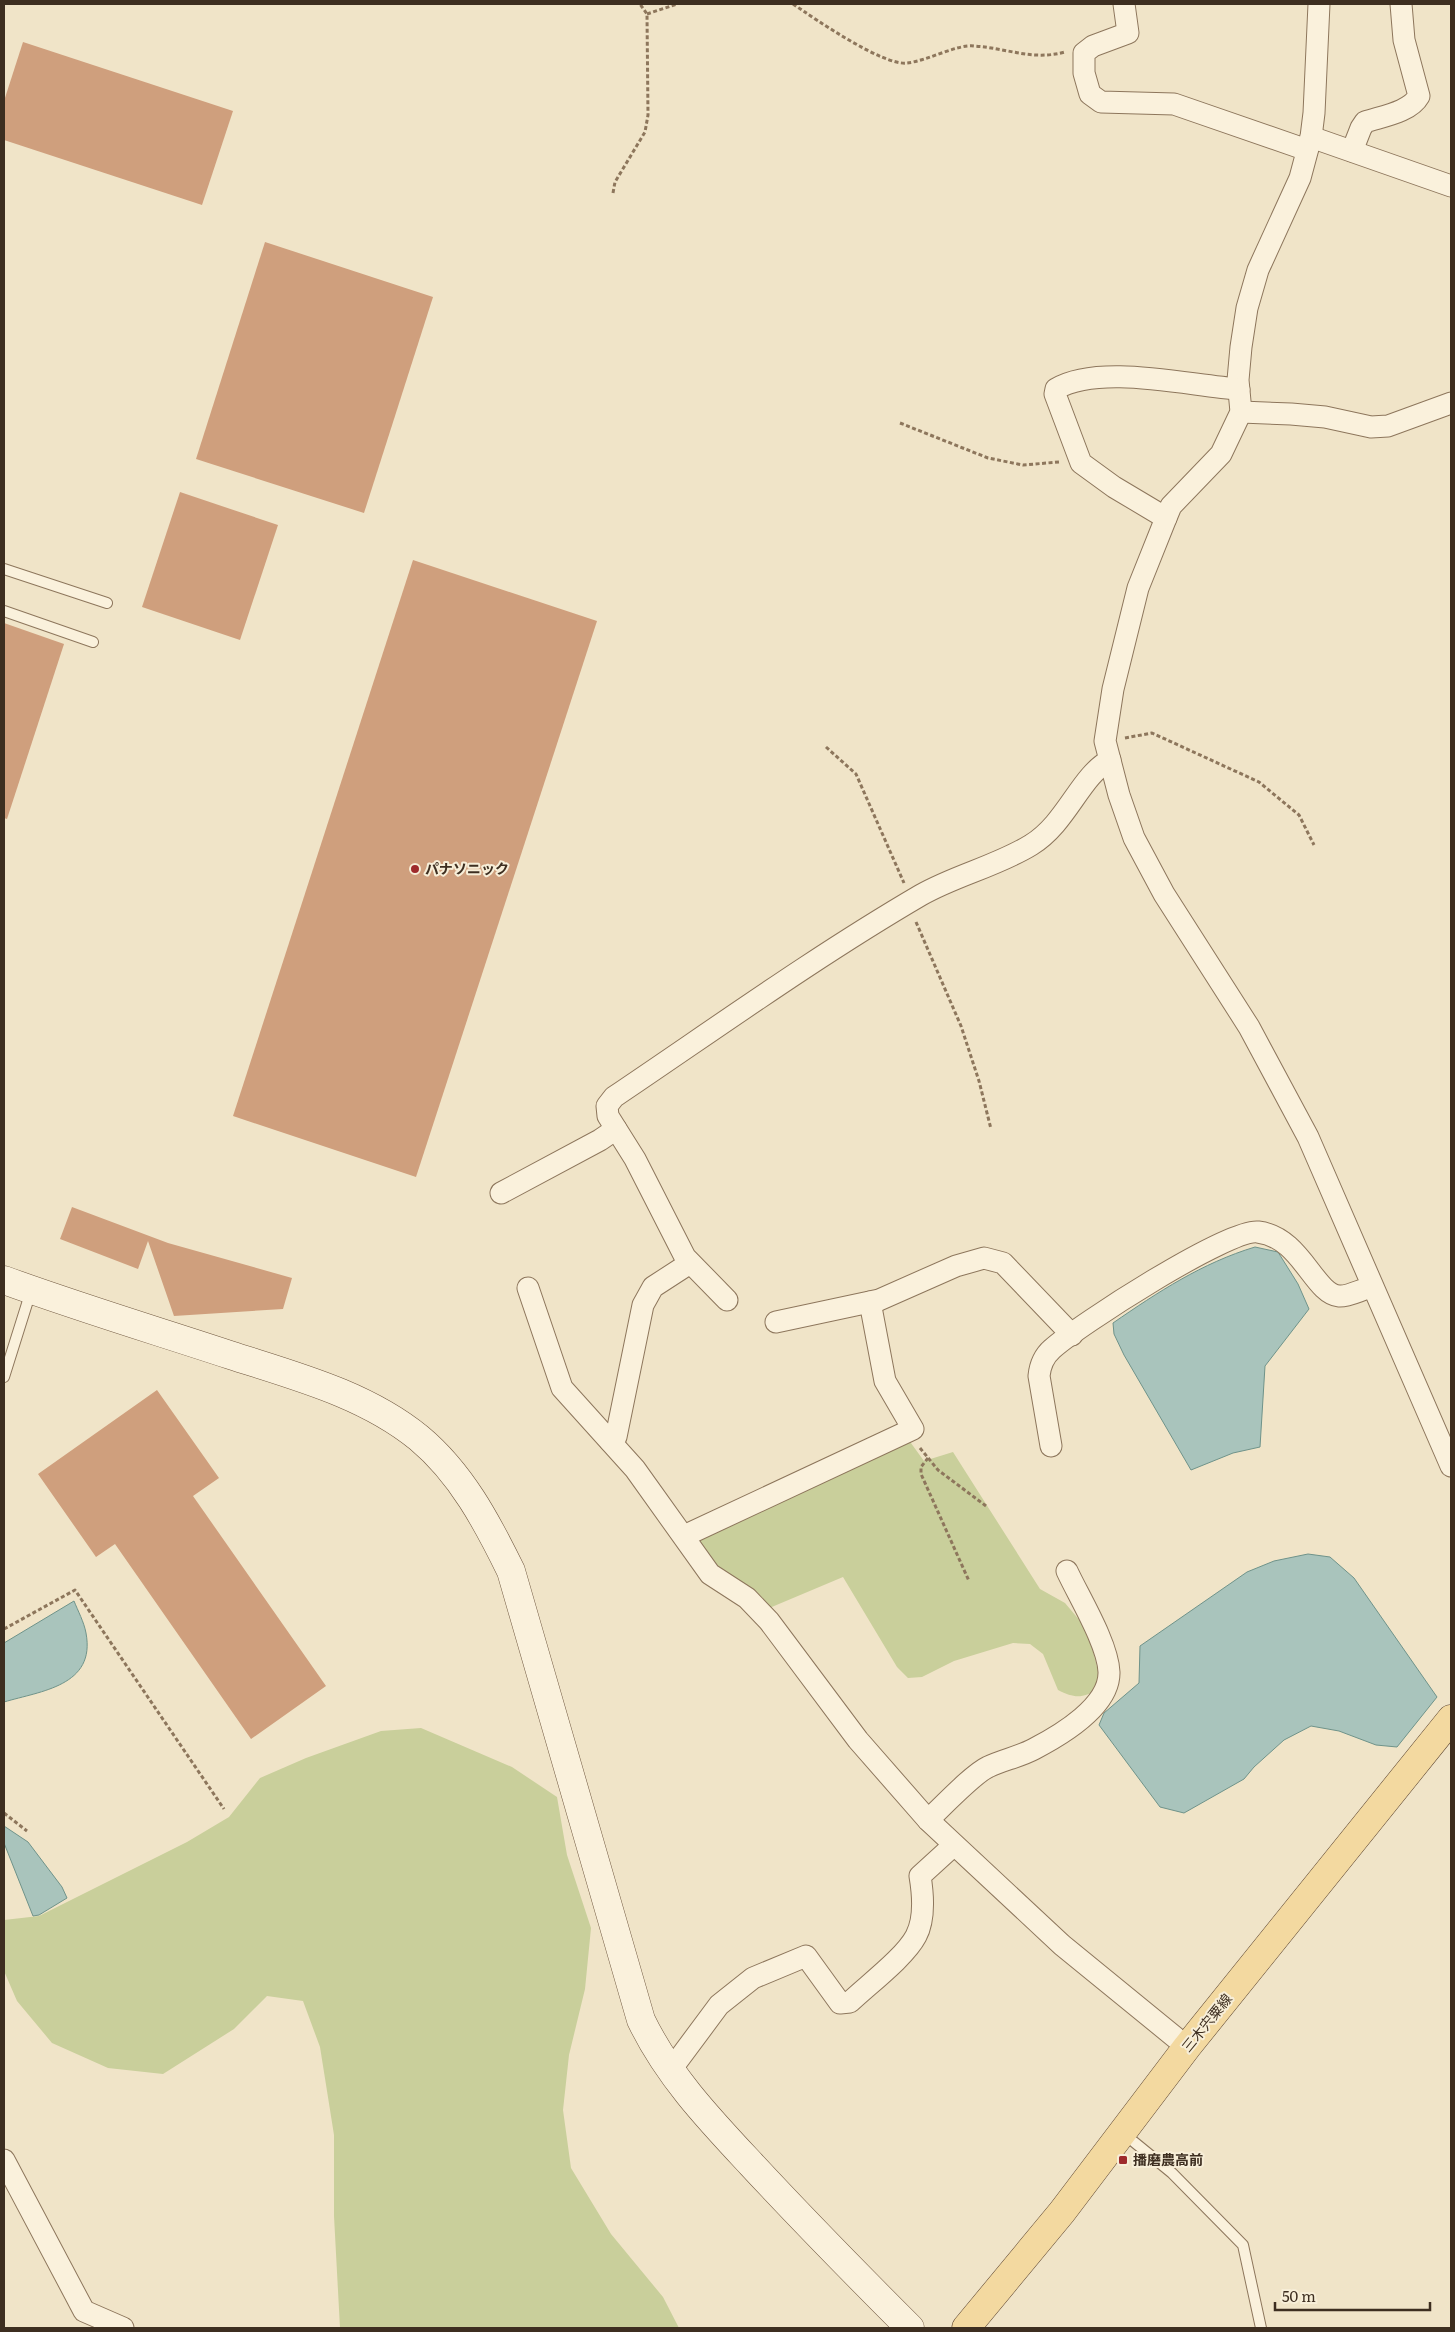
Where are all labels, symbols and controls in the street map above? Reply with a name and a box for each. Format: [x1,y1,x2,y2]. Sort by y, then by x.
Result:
place label: パナソニック [425,858,509,878]
marker: パナソニック [409,863,421,875]
street label: 三木宍粟線 [1176,1989,1236,2056]
place label: 播磨農高前 [1133,2149,1203,2169]
marker: 播磨農高前 [1117,2154,1129,2166]
scale bar [1275,2280,1430,2312]
text: 50 m [1282,2284,1316,2307]

